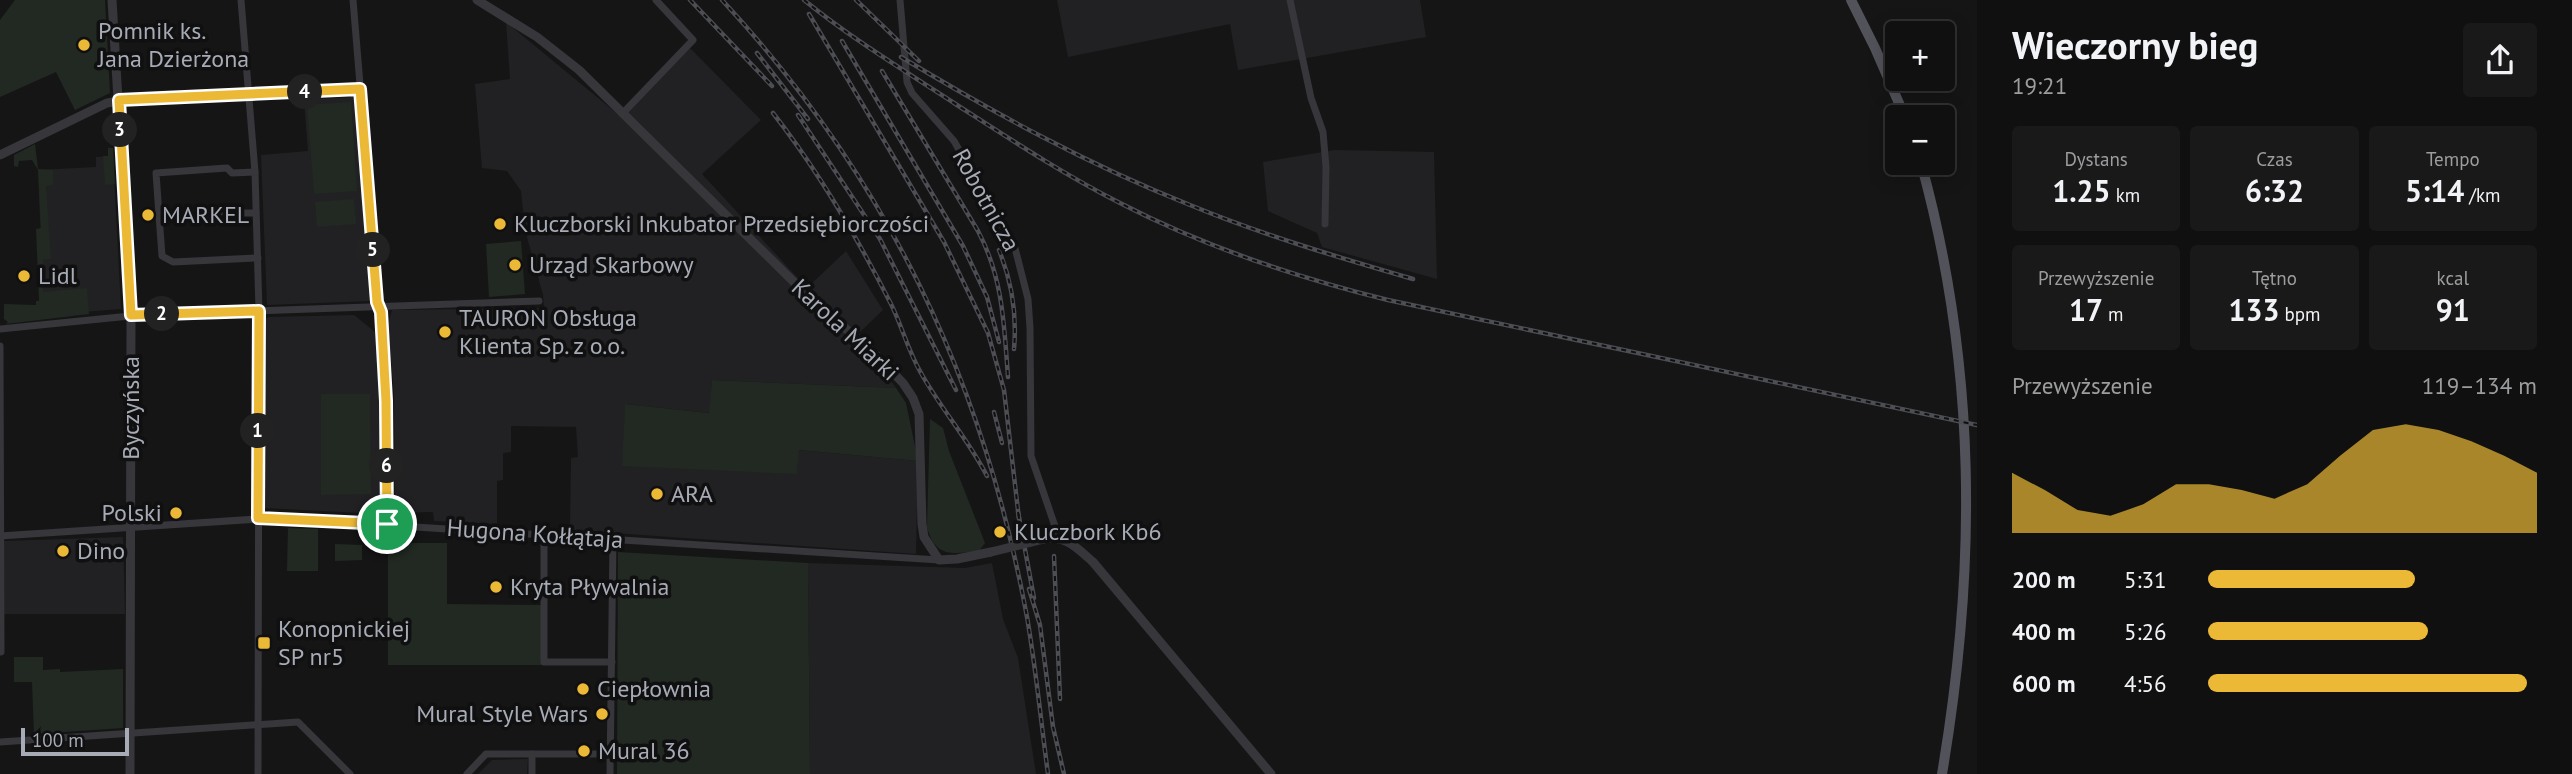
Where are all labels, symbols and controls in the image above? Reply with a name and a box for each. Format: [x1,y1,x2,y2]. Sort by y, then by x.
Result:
place label: Pomnik ks. Jana Dzierżona [97,15,249,74]
text: Wieczorny bieg [2012,20,2258,69]
map controls [1885,21,1955,175]
button: + [1885,21,1955,91]
button: share [2463,23,2537,97]
marker: Pomnik ks. Jana Dzierżona [76,37,92,53]
text: 19:21 [2012,71,2067,100]
pin: 4 [288,74,322,110]
text: 4 [299,79,310,103]
button: − [1885,105,1955,175]
pin: 3 [102,113,138,148]
text: 3 [114,117,125,141]
street label: Robotnicza [946,143,1027,257]
text: Dystans [2065,147,2128,171]
text: Czas [2256,147,2293,171]
text: Tempo [2426,147,2480,171]
text: 1.25 [2052,171,2111,210]
text: 6:32 [2245,171,2304,210]
text: 5:14 [2405,171,2464,210]
text: km [2111,183,2140,207]
text: /km [2464,183,2501,207]
place label: MARKEL [162,199,249,230]
marker: MARKEL [140,207,156,223]
place label: Kluczborski Inkubator Przedsiębiorczości [514,208,929,239]
marker: Kluczborski Inkubator Przedsiębiorczości [492,216,508,232]
pin: 5 [356,232,390,268]
text: 5 [367,237,378,261]
place label: Urząd Skarbowy [529,249,694,280]
marker: Urząd Skarbowy [507,257,523,273]
place label: Lidl [38,260,77,291]
text: Przewyższenie [2038,266,2154,290]
text: Tętno [2252,266,2297,290]
text: kcal [2437,266,2469,290]
marker: Lidl [16,268,32,284]
street label: Karola Miarki [785,272,906,387]
text: 17 [2069,290,2103,329]
text: 133 [2228,290,2279,329]
text: 91 [2436,290,2470,329]
pin: 2 [144,296,180,332]
text: 2 [156,301,167,325]
place label: TAURON Obsługa Klienta Sp. z o.o. [459,302,637,361]
text: m [2103,302,2123,326]
text: bpm [2279,302,2321,326]
marker: TAURON Obsługa Klienta Sp. z o.o. [437,324,453,340]
street label: Byczyńska [115,356,146,460]
text: Przewyższenie [2012,371,2153,400]
text: 119–134 m [2422,371,2537,400]
pin: 1 [240,414,276,448]
text: 1 [252,418,263,442]
pin: 6 [370,448,404,484]
text: 6 [381,453,392,477]
place label: ARA [671,478,713,509]
marker: ARA [649,486,665,502]
pin [357,494,417,554]
place label: Polski [102,497,162,528]
marker: Polski [168,505,184,521]
icon: arrive [368,505,406,543]
street label: Hugona Kołłątaja [446,512,624,555]
place label: Kluczbork Kb6 [1014,516,1162,547]
marker: Kluczbork Kb6 [992,524,1008,540]
place label: Dino [77,535,125,566]
marker: Dino [55,543,71,559]
text: 200 m [2012,565,2075,594]
text: 5:31 [2124,565,2167,594]
place label: Kryta Pływalnia [510,571,670,602]
marker: Kryta Pływalnia [488,579,504,595]
place label: Konopnickiej SP nr5 [278,613,410,672]
text: 400 m [2012,617,2075,646]
text: 5:26 [2124,617,2167,646]
marker: Konopnickiej SP nr5 [256,635,272,651]
text: 600 m [2012,669,2075,698]
text: 4:56 [2124,669,2167,698]
place label: Ciepłownia [597,673,711,704]
marker: Ciepłownia [575,681,591,697]
place label: Mural Style Wars [416,698,588,729]
marker: Mural Style Wars [594,706,610,722]
scale bar [21,725,130,757]
text: 100 m [32,728,84,752]
place label: Mural 36 [598,735,690,766]
marker: Mural 36 [576,743,592,759]

